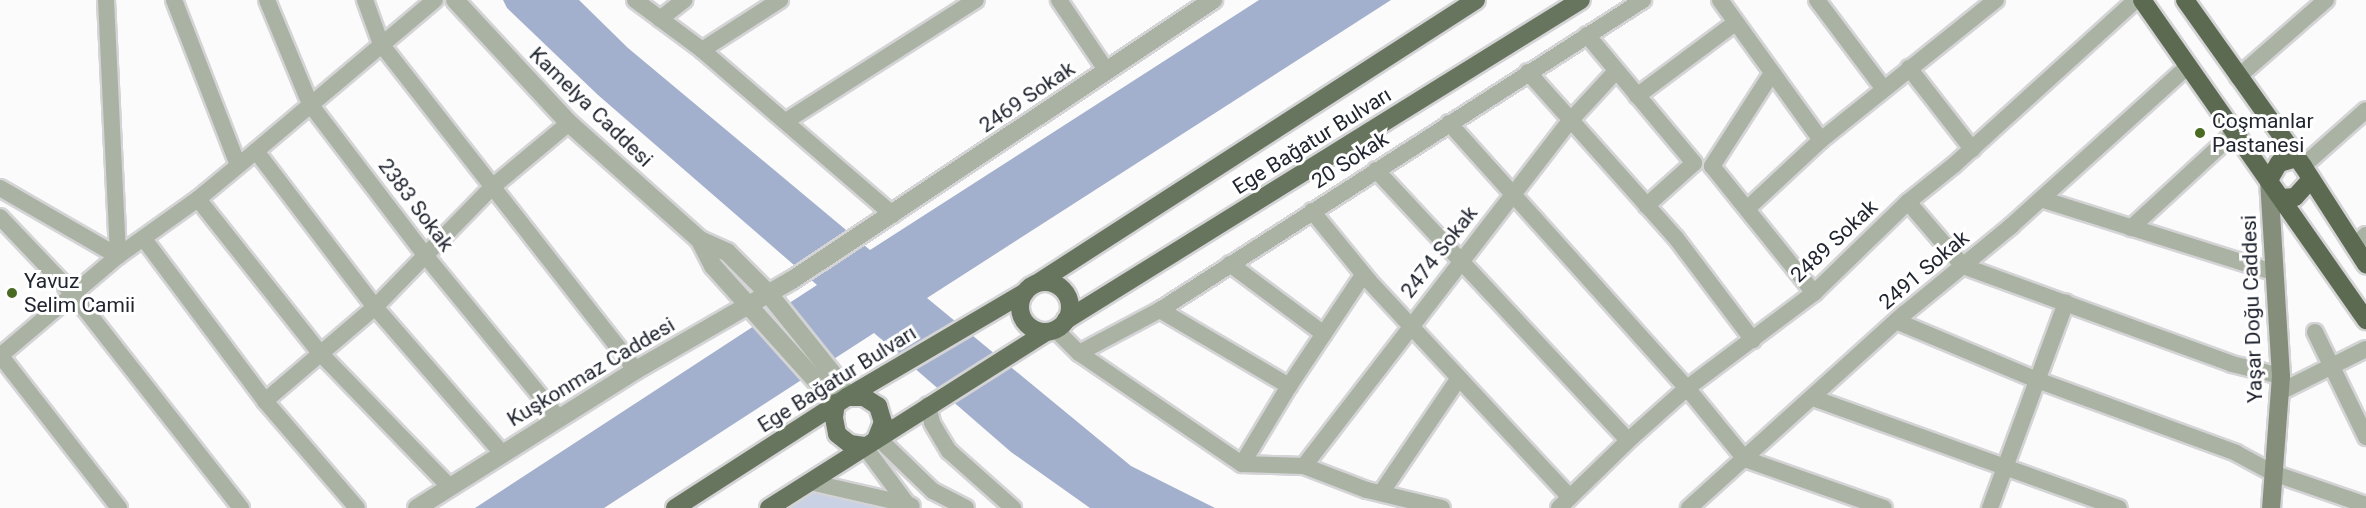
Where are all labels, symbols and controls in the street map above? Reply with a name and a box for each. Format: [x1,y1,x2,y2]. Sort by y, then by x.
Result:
street label: Kamelya Caddesi [524,42,658,172]
street label: 2469 Sokak [975,56,1079,138]
street label: Ege Bağatur Bulvarı [1228,82,1396,200]
place label: Coşmanlar Pastanesi [2212,108,2314,158]
street label: 20 Sokak [1307,126,1393,194]
marker: Coşmanlar Pastanesi [2193,126,2207,140]
street label: 2383 Sokak [373,154,459,256]
street label: 2489 Sokak [1785,194,1883,288]
street label: 2474 Sokak [1395,201,1483,303]
street label: Yaşar Doğu Caddesi [2236,215,2268,403]
street label: 2491 Sokak [1874,225,1974,315]
place label: Yavuz Selim Camii [24,268,135,318]
marker: Yavuz Selim Camii [5,286,19,300]
street label: Kuşkonmaz Caddesi [503,312,679,432]
street label: Ege Bağatur Bulvarı [753,320,921,438]

